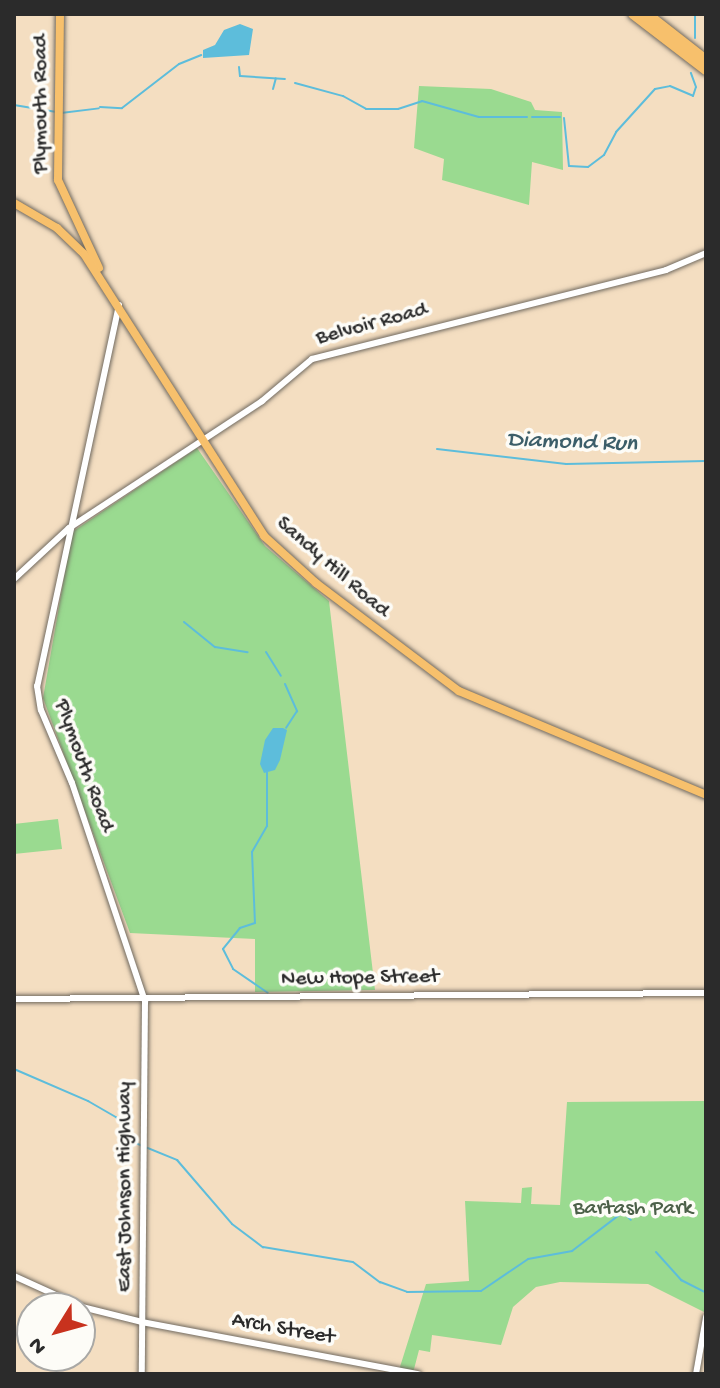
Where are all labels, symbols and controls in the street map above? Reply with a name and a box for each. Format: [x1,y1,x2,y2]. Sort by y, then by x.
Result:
street label: Plymouth Road [29,34,55,174]
street label: Belvoir Road [313,297,431,353]
water label: Diamond Run [507,426,637,460]
street label: Sandy Hill Road [270,511,394,625]
street label: Plymouth Road [47,696,119,836]
street label: New Hope Street [281,964,439,994]
street label: East Johnson Highway [113,1082,139,1292]
park label: Bartash Park [573,1197,693,1223]
north arrow [16,1292,96,1372]
street label: Arch Street [230,1308,336,1352]
text: N [24,1332,53,1359]

